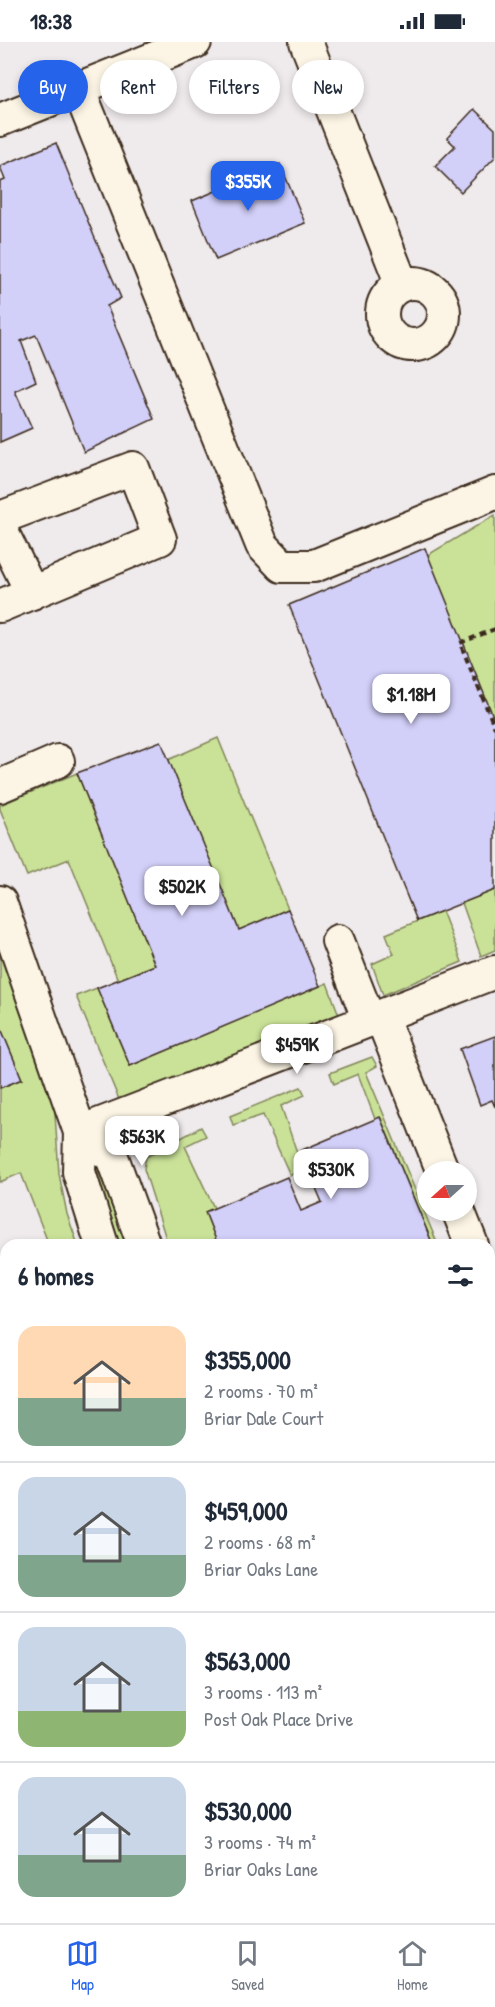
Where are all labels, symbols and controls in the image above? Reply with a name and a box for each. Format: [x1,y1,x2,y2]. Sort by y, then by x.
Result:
text: 18:38 [30,6,72,36]
chip: Buy [18,60,88,114]
chip: Rent [100,60,177,114]
chip: Filters [189,60,280,114]
chip: New [292,60,364,114]
pin: $355K [206,161,290,212]
text: $355K [225,167,271,194]
pin: $1.18M [362,674,460,725]
text: $1.18M [386,680,436,707]
pin: $502K [140,866,224,917]
text: $502K [158,872,206,899]
pin: $459K [255,1024,339,1075]
text: $459K [275,1030,319,1057]
pin: $563K [100,1116,184,1167]
text: $563K [119,1122,165,1149]
pin: $530K [289,1149,373,1200]
text: $530K [308,1155,354,1182]
north arrow [417,1161,477,1221]
map controls [417,1161,477,1221]
text: 6 homes [18,1258,94,1293]
icon: filters [444,1259,477,1292]
text: $355,000 [204,1342,291,1377]
icon: home [66,1350,138,1422]
text: 2 rooms · 70 m² [204,1377,318,1404]
text: Briar Dale Court [204,1404,323,1431]
text: $459,000 [204,1493,288,1528]
icon: home [66,1501,138,1573]
text: 2 rooms · 68 m² [204,1528,316,1555]
text: Briar Oaks Lane [204,1555,318,1582]
text: $563,000 [204,1643,290,1678]
icon: home [66,1651,138,1723]
text: 3 rooms · 113 m² [204,1678,322,1705]
text: Post Oak Place Drive [204,1705,353,1732]
text: $530,000 [204,1793,292,1828]
icon: home [66,1801,138,1873]
text: 3 rooms · 74 m² [204,1828,316,1855]
text: Briar Oaks Lane [204,1855,318,1882]
tab: Map [66,1937,99,1995]
tab: Saved [231,1937,264,1995]
tab: Home [396,1937,429,1995]

